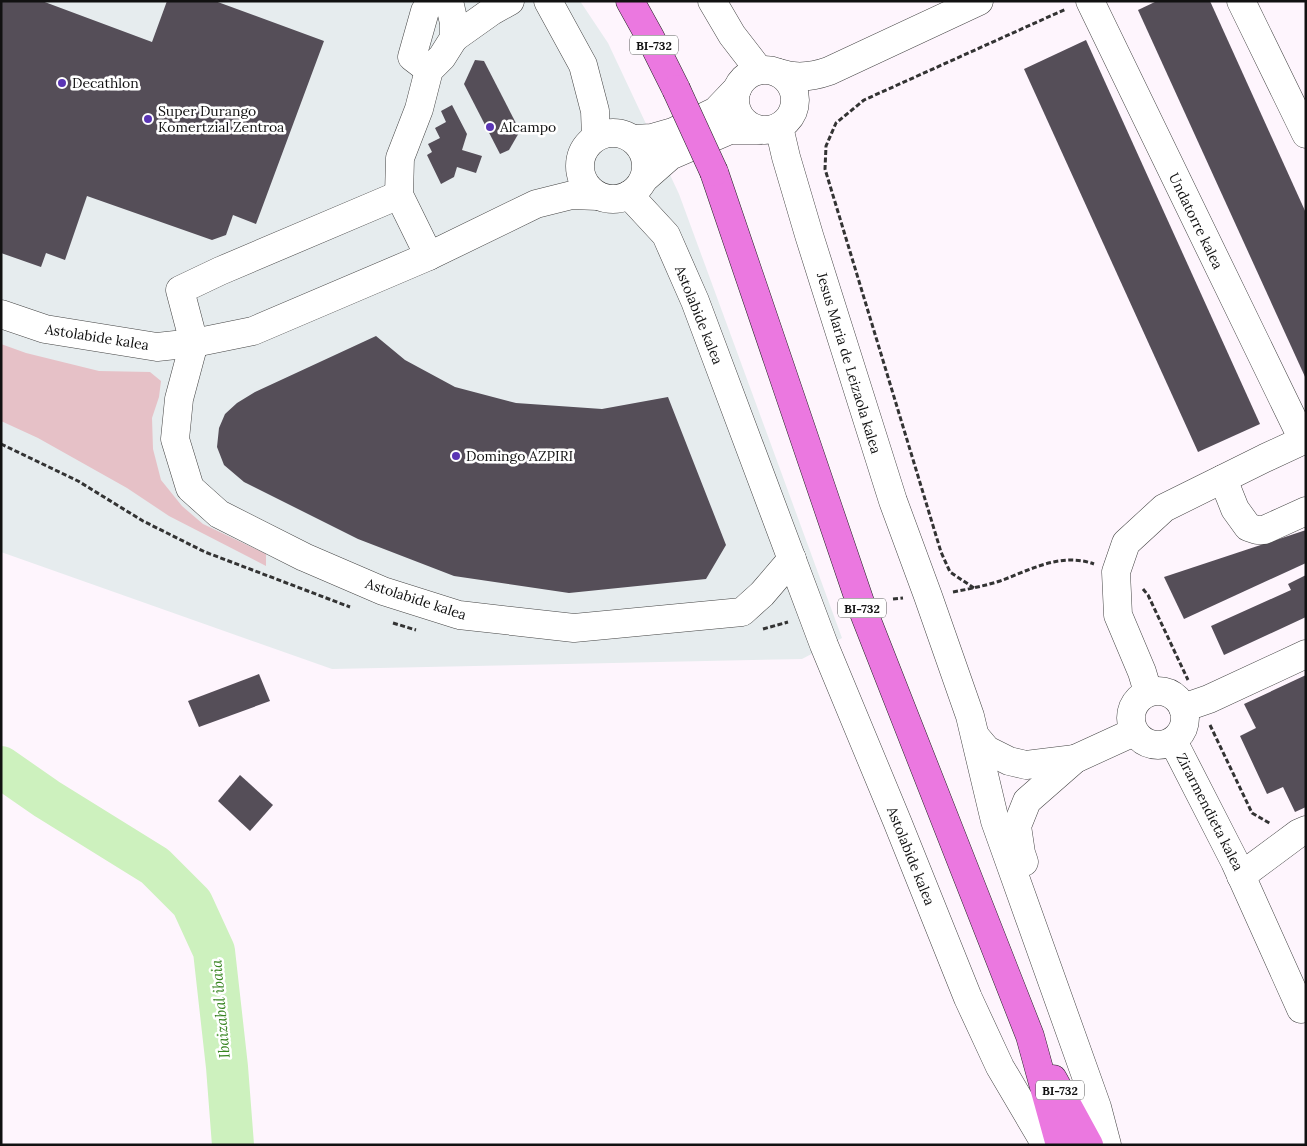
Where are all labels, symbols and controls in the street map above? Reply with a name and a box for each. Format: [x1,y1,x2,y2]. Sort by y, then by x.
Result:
road number: BI-732 [630,36,678,54]
place label: Decathlon [72,74,139,92]
marker: Decathlon [56,77,68,89]
place label: Super Durango Komertzial Zentroa [158,102,284,136]
marker: Super Durango Komertzial Zentroa [142,113,154,125]
place label: Alcampo [499,118,556,136]
marker: Alcampo [484,121,496,133]
street label: Undatorre kalea [1165,170,1227,272]
street label: Astolabide kalea [671,262,727,367]
street label: Jesus Maria de Leizaola kalea [813,269,885,456]
street label: Astolabide kalea [43,320,150,354]
place label: Domingo AZPIRI [466,447,573,465]
marker: Domingo AZPIRI [450,450,462,462]
street label: Astolabide kalea [362,574,469,624]
road number: BI-732 [838,598,886,618]
street label: Zirarmendieta kalea [1173,750,1247,874]
street label: Astolabide kalea [883,803,939,908]
water label: Ibaizabal ibaia [206,958,234,1059]
road number: BI-732 [1036,1080,1084,1100]

